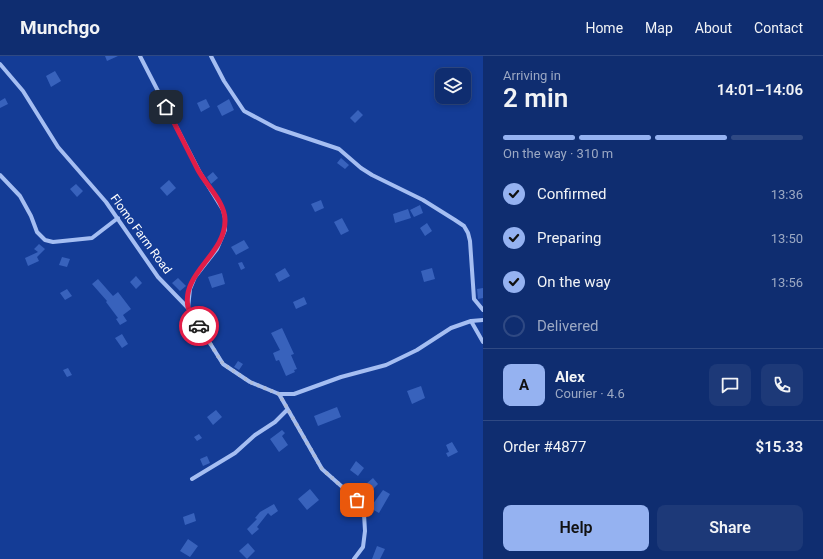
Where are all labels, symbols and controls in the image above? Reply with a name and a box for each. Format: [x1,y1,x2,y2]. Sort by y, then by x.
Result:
text: Munchgo [20,16,100,39]
text: Home [585,20,623,36]
text: Map [645,20,673,36]
text: About [695,20,732,36]
text: Contact [754,20,803,36]
map controls [435,68,471,104]
button: layers [435,68,471,104]
text: Arriving in [503,68,561,83]
text: 14:01–14:06 [717,81,803,99]
text: 2 min [503,83,568,113]
pin [149,90,183,124]
icon: home [155,96,177,118]
text: On the way · 310 m [503,146,613,161]
icon: check [503,183,525,205]
text: Confirmed [537,185,607,203]
text: 13:36 [771,187,803,202]
street label: Flomo Farm Road [107,192,175,276]
icon: check [503,227,525,249]
text: Preparing [537,229,601,247]
text: 13:50 [771,231,803,246]
icon: check [503,271,525,293]
text: On the way [537,273,611,291]
text: 13:56 [771,275,803,290]
courier [179,306,219,346]
icon: car [188,315,210,337]
text: Delivered [537,317,599,335]
button: chat [709,364,751,406]
button: phone [761,364,803,406]
text: Alex [555,368,585,386]
text: A [519,376,529,394]
text: Courier · 4.6 [555,386,625,401]
text: Order #4877 [503,438,586,456]
text: $15.33 [756,438,803,456]
pin [340,483,374,517]
icon: bag [346,489,368,511]
button: Help [503,505,649,551]
button: Share [657,505,803,551]

